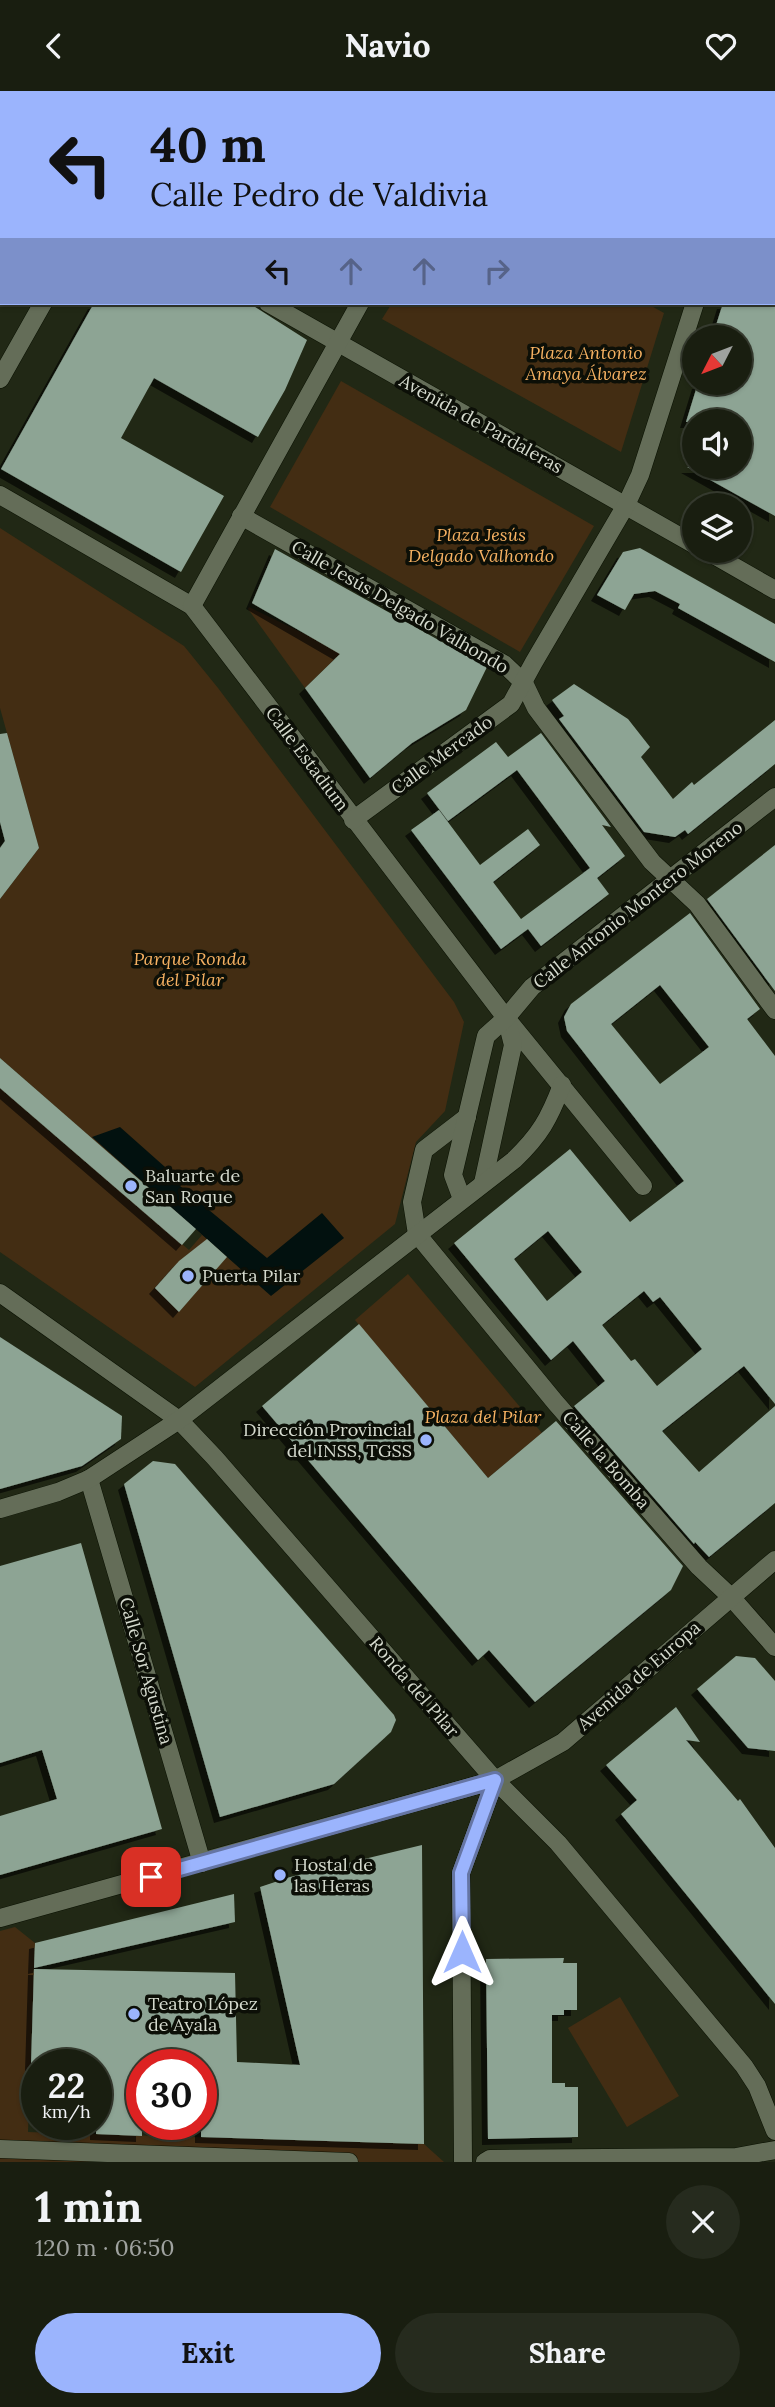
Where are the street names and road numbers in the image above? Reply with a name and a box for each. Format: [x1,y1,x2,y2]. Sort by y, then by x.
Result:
street label: Avenida de Pardaleras [395,369,567,478]
street label: Calle Jesús Delgado Valhondo [288,535,513,678]
street label: Calle Estadium [261,702,354,815]
street label: Calle Mercado [386,710,497,799]
street label: Calle Antonio Montero Moreno [528,815,747,994]
street label: Calle la Bomba [557,1406,655,1514]
street label: Calle Sor Agustina [114,1595,178,1747]
street label: Avenida de Europa [572,1616,705,1736]
street label: Ronda del Pilar [365,1632,464,1742]

